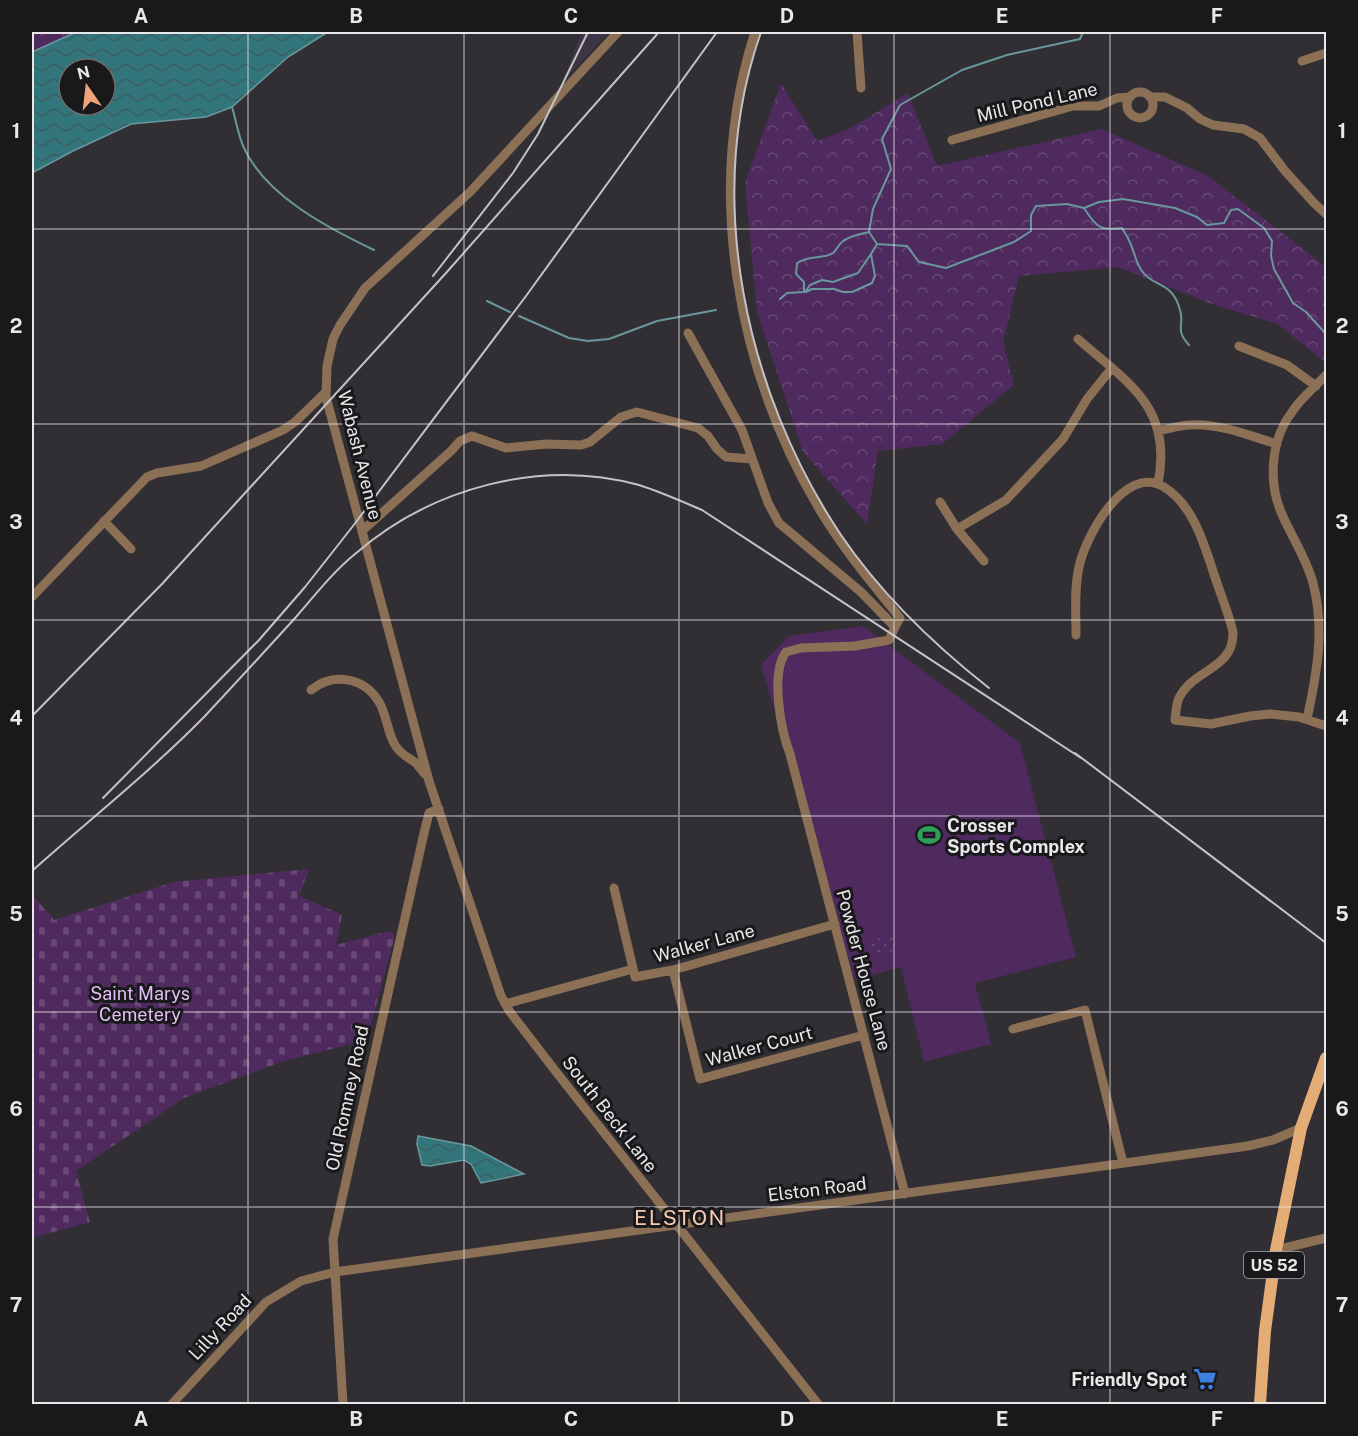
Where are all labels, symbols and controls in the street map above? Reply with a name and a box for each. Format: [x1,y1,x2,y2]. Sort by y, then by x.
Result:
text: A [134,4,148,28]
text: B [349,4,363,28]
text: C [564,4,578,28]
text: D [780,4,794,28]
text: E [996,4,1008,28]
text: F [1211,4,1223,28]
north arrow [57,57,117,117]
text: N [75,62,92,84]
street label: Mill Pond Lane [975,78,1099,126]
text: 1 [12,119,20,143]
text: 1 [1338,119,1346,143]
text: 2 [10,314,22,338]
text: 2 [1336,314,1348,338]
street label: Wabash Avenue [334,388,386,522]
text: 3 [9,510,23,534]
text: 3 [1335,510,1349,534]
text: 4 [9,706,23,730]
text: 4 [1335,706,1349,730]
place label: Crosser Sports Complex [947,815,1085,857]
sports icon: Crosser Sports Complex [916,822,942,848]
street label: Powder House Lane [832,887,896,1053]
text: 5 [9,902,23,926]
text: 5 [1335,902,1349,926]
street label: Walker Lane [651,919,757,967]
park label: Saint Marys Cemetery [90,983,190,1025]
street label: Walker Court [703,1022,815,1070]
street label: Old Romney Road [321,1024,373,1172]
street label: South Beck Lane [558,1052,662,1176]
text: 6 [9,1097,23,1121]
text: 6 [1335,1097,1349,1121]
street label: Elston Road [766,1173,868,1205]
district label: ELSTON [634,1205,726,1230]
road number: US 52 [1244,1252,1304,1278]
street label: Lilly Road [184,1290,256,1364]
text: 7 [10,1293,22,1317]
text: 7 [1336,1293,1348,1317]
supermarket icon: Friendly Spot [1192,1366,1218,1392]
place label: Friendly Spot [1071,1369,1187,1390]
text: A [134,1407,148,1431]
text: B [349,1407,363,1431]
text: C [564,1407,578,1431]
text: D [780,1407,794,1431]
text: E [996,1407,1008,1431]
text: F [1211,1407,1223,1431]

